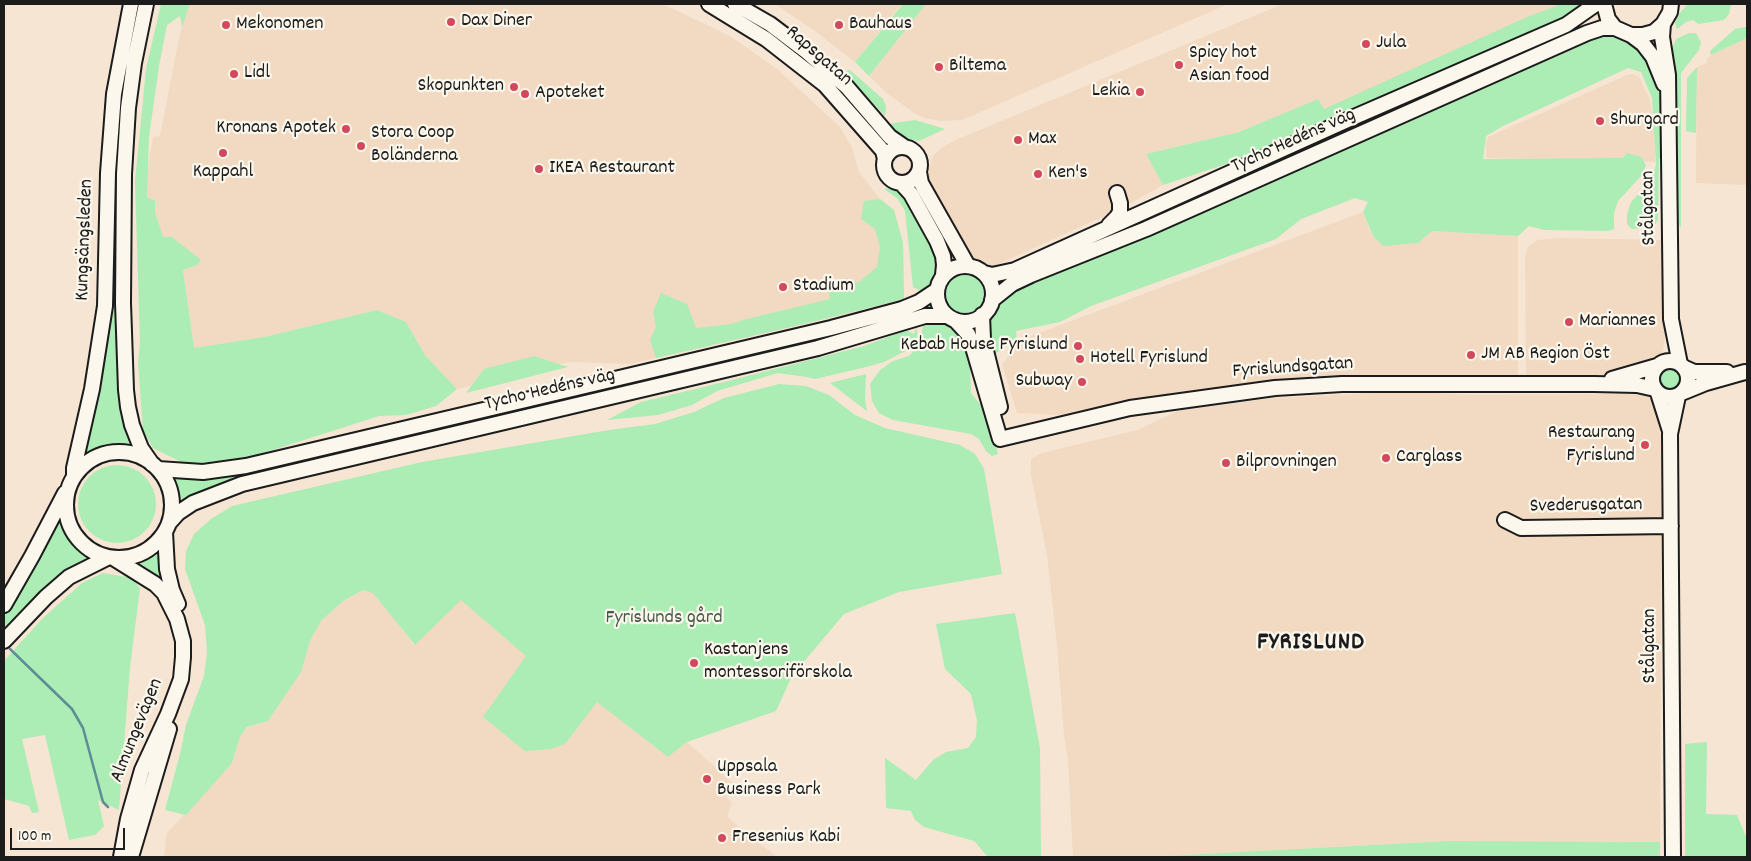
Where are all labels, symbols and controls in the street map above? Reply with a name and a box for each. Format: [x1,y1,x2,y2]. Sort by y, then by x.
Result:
place label: Dax Diner [461,10,532,34]
place label: Mekonomen [236,13,324,37]
place label: Bauhaus [849,13,912,37]
marker: Dax Diner [445,16,457,28]
marker: Mekonomen [220,19,232,31]
marker: Bauhaus [833,19,845,31]
street label: Rapsgatan [780,21,856,93]
place label: Jula [1376,32,1406,56]
marker: Jula [1360,38,1372,50]
place label: Spicy hot Asian food [1189,42,1269,89]
place label: Biltema [949,55,1006,79]
marker: Spicy hot Asian food [1173,59,1185,71]
marker: Biltema [933,61,945,73]
place label: Lidl [244,62,270,86]
marker: Lidl [228,68,240,80]
place label: Skopunkten [417,75,504,99]
place label: Lekia [1092,80,1130,104]
marker: Skopunkten [508,81,520,93]
place label: Apoteket [535,82,605,106]
marker: Lekia [1134,86,1146,98]
marker: Apoteket [519,88,531,100]
street label: Tycho Hedéns väg [1228,104,1360,180]
place label: Shurgard [1610,109,1679,133]
marker: Shurgard [1594,115,1606,127]
place label: Kronans Apotek [216,117,336,141]
place label: Stora Coop Boländerna [371,122,458,169]
marker: Kronans Apotek [340,123,352,135]
place label: Max [1028,128,1057,152]
marker: Max [1012,134,1024,146]
marker: Stora Coop Boländerna [355,140,367,152]
marker: Kappahl [217,147,229,159]
place label: IKEA Restaurant [549,157,675,181]
place label: Kappahl [193,161,253,185]
place label: Ken's [1048,162,1088,186]
marker: IKEA Restaurant [533,163,545,175]
marker: Ken's [1032,168,1044,180]
street label: Stålgatan [1637,170,1663,246]
street label: Kungsängsleden [72,179,100,301]
place label: Stadium [793,275,854,299]
marker: Stadium [777,281,789,293]
place label: Mariannes [1579,310,1656,334]
marker: Mariannes [1563,316,1575,328]
place label: Kebab House Fyrislund [901,334,1068,358]
marker: Kebab House Fyrislund [1072,340,1084,352]
place label: JM AB Region Öst [1481,343,1610,367]
place label: Hotell Fyrislund [1090,347,1208,371]
marker: JM AB Region Öst [1465,349,1477,361]
marker: Hotell Fyrislund [1074,353,1086,365]
street label: Fyrislundsgatan [1232,353,1354,385]
street label: Tycho Hedéns väg [482,364,618,418]
place label: Subway [1016,370,1072,394]
marker: Subway [1076,376,1088,388]
place label: Restaurang Fyrislund [1548,422,1635,469]
marker: Restaurang Fyrislund [1639,439,1651,451]
place label: Carglass [1396,446,1462,470]
place label: Bilprovningen [1236,451,1337,475]
marker: Carglass [1380,452,1392,464]
marker: Bilprovningen [1220,457,1232,469]
street label: Svederusgatan [1529,494,1643,520]
park label: Fyrislunds gård [605,607,723,631]
street label: Stålgatan [1639,608,1663,684]
district label: FYRISLUND [1256,630,1366,660]
place label: Kastanjens montessoriförskola [704,639,852,686]
marker: Kastanjens montessoriförskola [688,657,700,669]
street label: Almungevägen [106,676,170,786]
place label: Uppsala Business Park [717,756,821,803]
marker: Uppsala Business Park [701,773,713,785]
scale bar [12,818,128,850]
text: 100 m [18,826,51,848]
place label: Fresenius Kabi [732,826,840,850]
marker: Fresenius Kabi [716,832,728,844]

